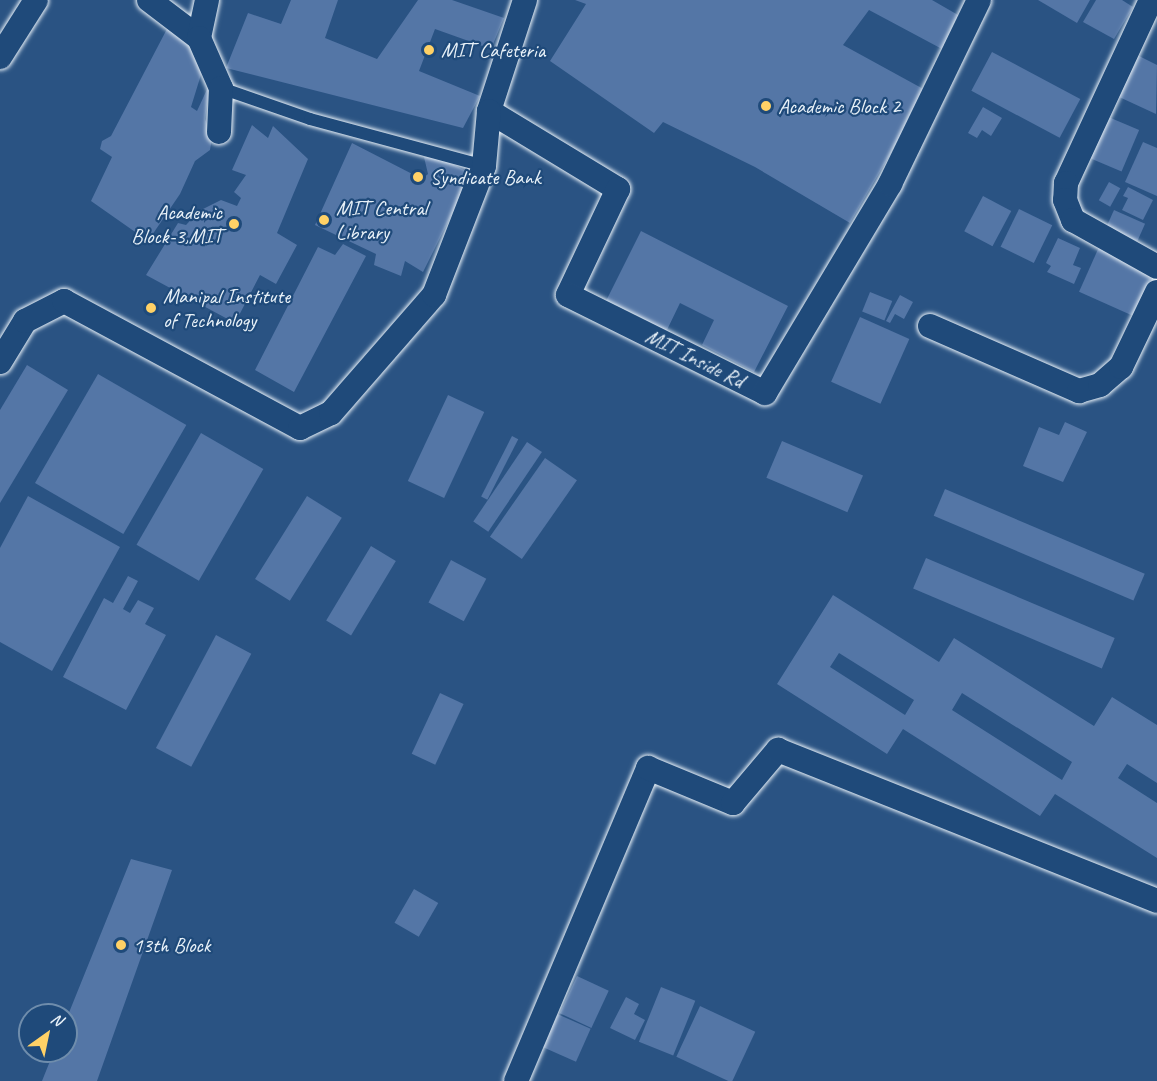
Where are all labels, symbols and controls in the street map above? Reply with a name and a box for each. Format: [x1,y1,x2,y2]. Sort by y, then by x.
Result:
place label: MIT Cafeteria [441,37,545,63]
marker: MIT Cafeteria [422,43,436,57]
place label: Academic Block 2 [778,93,900,119]
marker: Academic Block 2 [759,99,773,113]
place label: Syndicate Bank [430,164,541,190]
marker: Syndicate Bank [411,170,425,184]
place label: MIT Central Library [336,195,427,245]
place label: Academic Block-3,MIT [131,199,222,249]
marker: MIT Central Library [317,213,331,227]
marker: Academic Block-3,MIT [227,217,241,231]
place label: Manipal Institute of Technology [163,283,290,333]
marker: Manipal Institute of Technology [144,301,158,315]
street label: MIT Inside Rd [642,323,748,393]
place label: 13th Block [133,932,211,958]
marker: 13th Block [114,938,128,952]
north arrow [18,1003,78,1063]
text: N [47,1008,66,1031]

